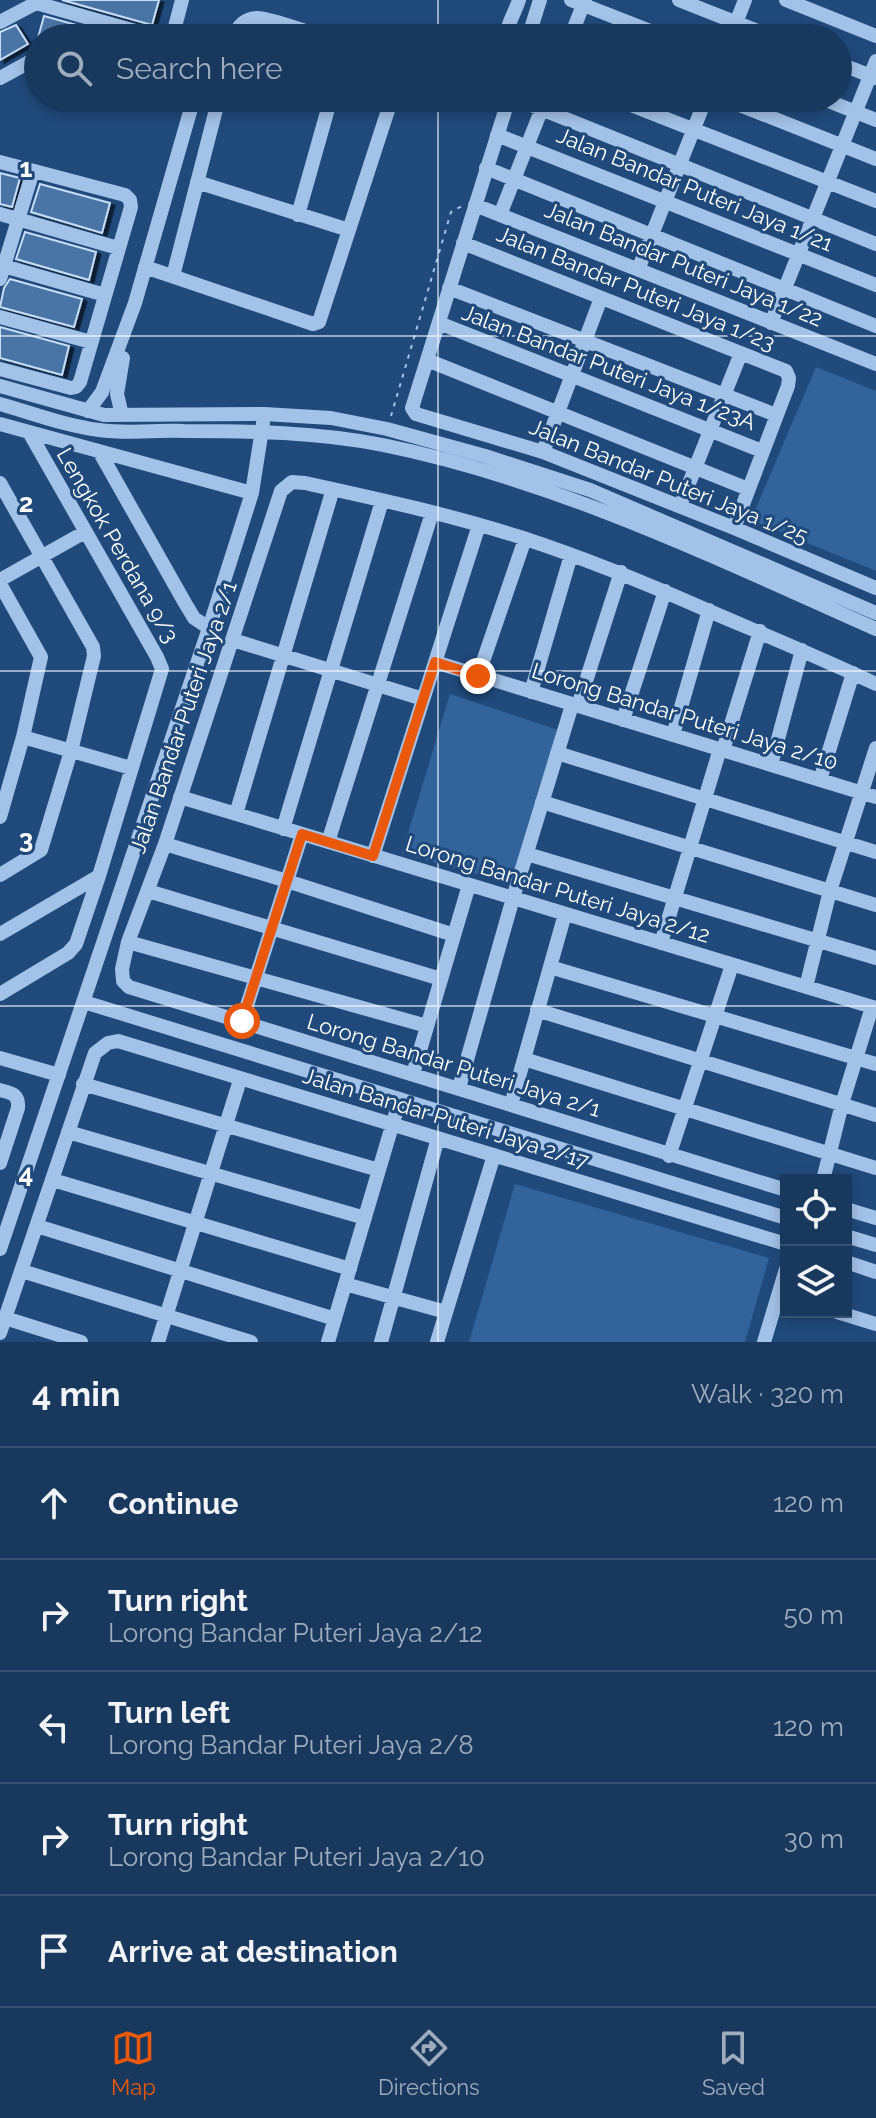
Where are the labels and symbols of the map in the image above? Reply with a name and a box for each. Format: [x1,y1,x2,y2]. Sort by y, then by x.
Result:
street label: Jalan Bandar Puteri Jaya 1/21 [553,122,837,256]
text: 1 [20,153,33,183]
street label: Jalan Bandar Puteri Jaya 1/22 [541,196,827,332]
street label: Jalan Bandar Puteri Jaya 1/23 [493,220,779,356]
street label: Jalan Bandar Puteri Jaya 1/23A [458,299,760,435]
street label: Jalan Bandar Puteri Jaya 1/25 [526,413,812,549]
street label: Lengkok Perdana 9/3 [52,443,184,647]
text: 2 [19,488,33,518]
street label: Jalan Bandar Puteri Jaya 2/1 [124,577,242,857]
street label: Lorong Bandar Puteri Jaya 2/10 [529,657,841,775]
route end [460,658,496,694]
text: 3 [19,824,33,854]
street label: Lorong Bandar Puteri Jaya 2/12 [403,830,713,948]
route start [224,1003,260,1039]
street label: Lorong Bandar Puteri Jaya 2/1 [304,1008,604,1122]
street label: Jalan Bandar Puteri Jaya 2/17 [300,1062,592,1174]
text: 4 [19,1159,33,1189]

